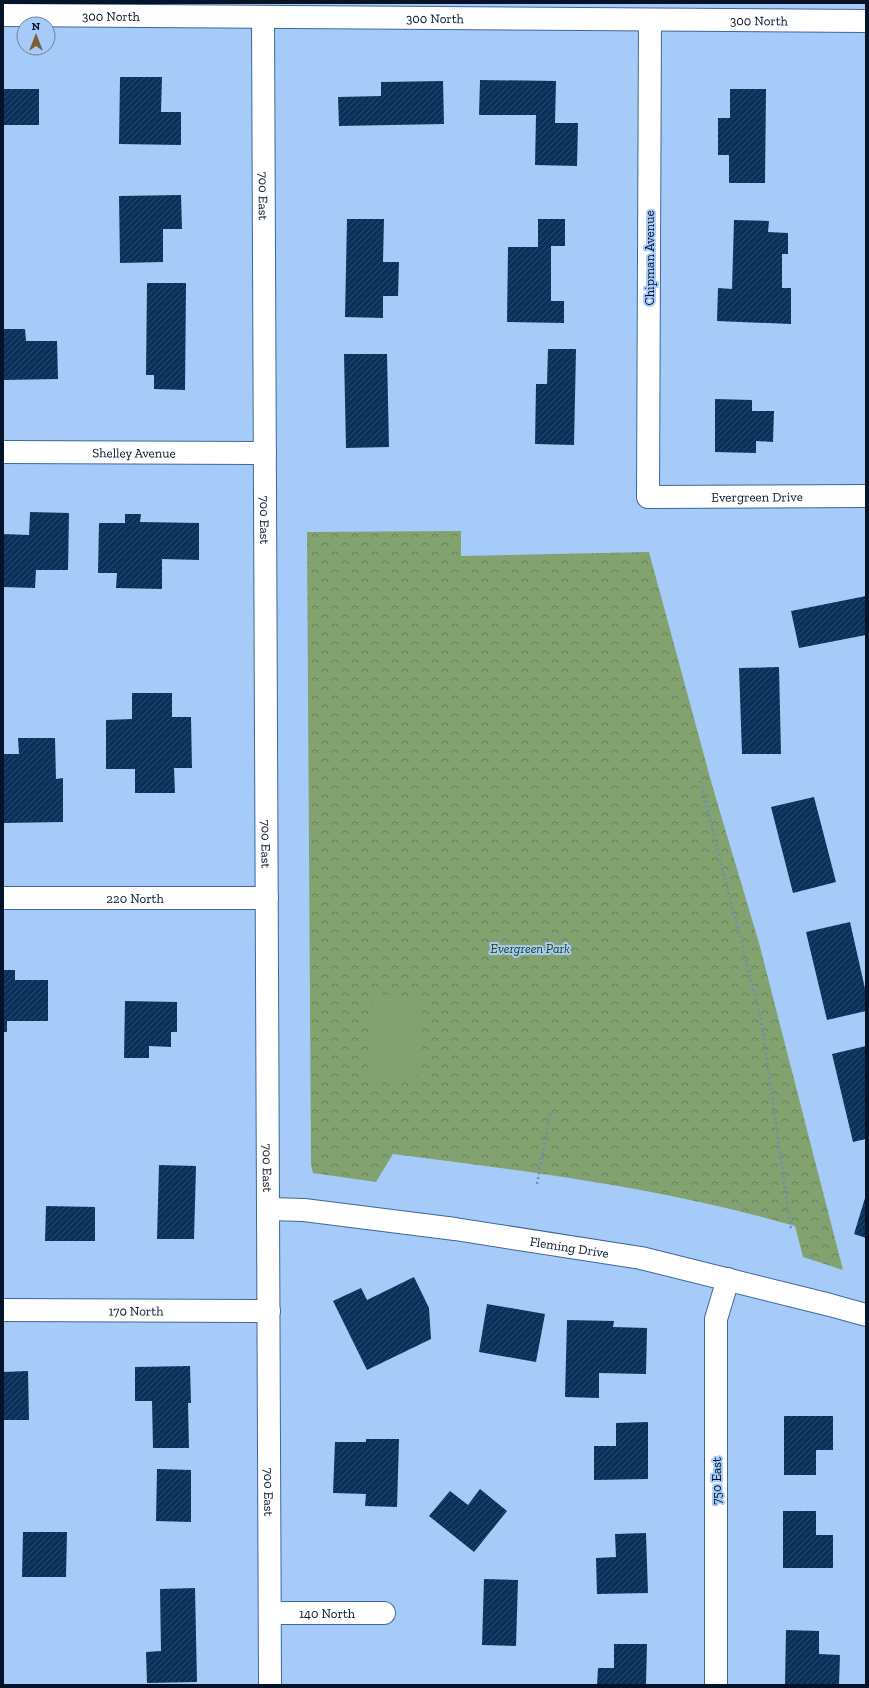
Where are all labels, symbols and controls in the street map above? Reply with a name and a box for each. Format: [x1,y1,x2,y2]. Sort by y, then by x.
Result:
street label: 300 North [82,9,141,24]
street label: 300 North [406,11,465,26]
street label: 300 North [730,13,789,28]
north arrow [16,16,56,56]
text: N [32,20,41,33]
street label: 700 East [256,172,271,220]
street label: Chipman Avenue [642,210,657,306]
street label: Shelley Avenue [92,445,176,461]
street label: Evergreen Drive [711,489,803,505]
street label: 700 East [257,496,272,544]
street label: 700 East [258,820,274,868]
street label: 220 North [106,891,164,906]
park label: Evergreen Park [490,941,570,956]
street label: 700 East [260,1144,275,1192]
street label: Fleming Drive [529,1234,610,1261]
street label: 170 North [109,1303,164,1319]
street label: 750 East [709,1457,724,1505]
street label: 700 East [261,1468,276,1516]
street label: 140 North [299,1606,356,1621]

